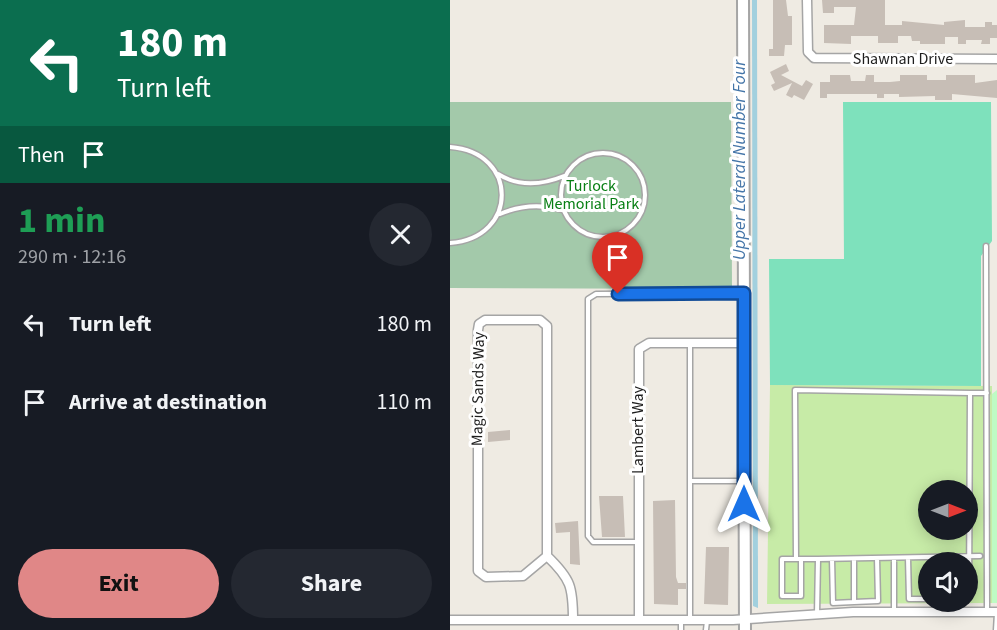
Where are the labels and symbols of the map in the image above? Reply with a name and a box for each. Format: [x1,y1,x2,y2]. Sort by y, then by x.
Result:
street label: Shawnan Drive [853,48,953,70]
water label: Upper Lateral Number Four [727,59,752,260]
park label: Turlock Memorial Park [543,175,639,215]
pin [592,232,643,294]
street label: Magic Sands Way [466,331,490,446]
street label: Lambert Way [627,386,649,474]
position arrow [712,472,776,536]
north arrow [918,480,978,540]

